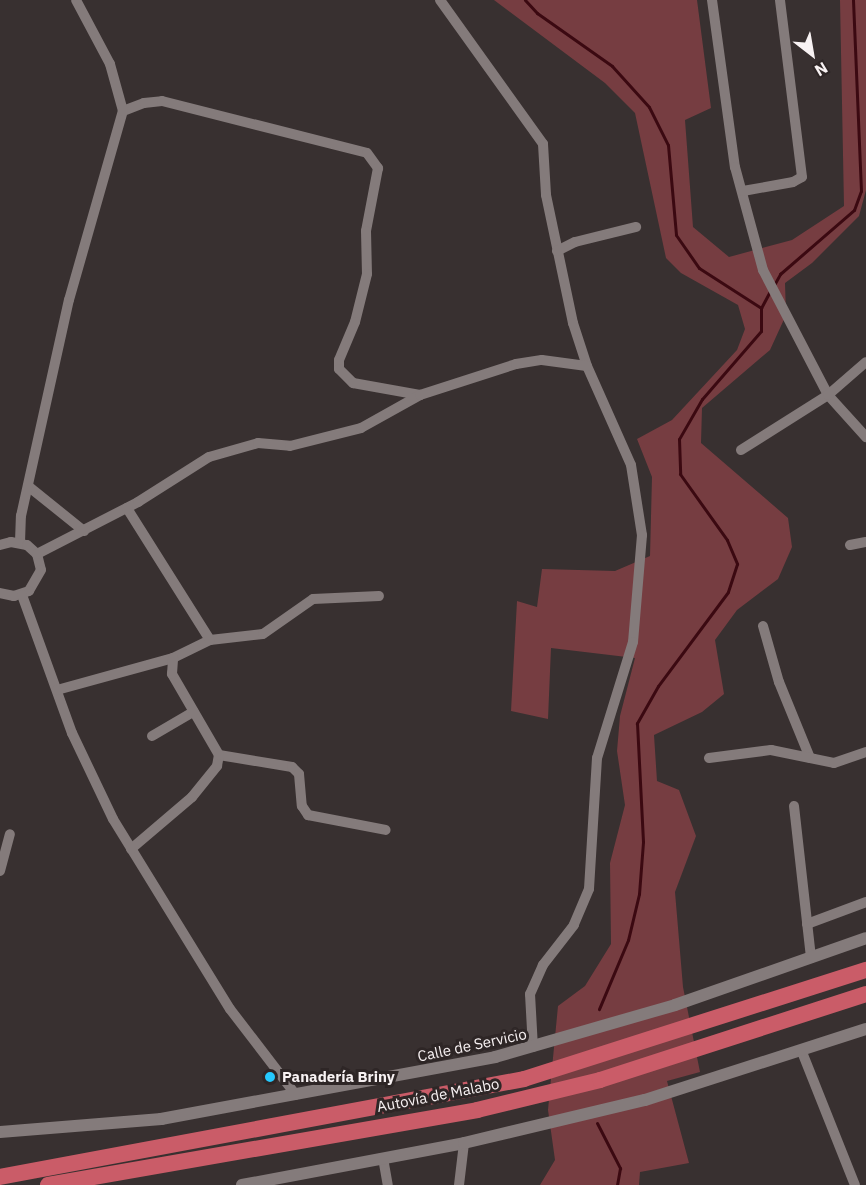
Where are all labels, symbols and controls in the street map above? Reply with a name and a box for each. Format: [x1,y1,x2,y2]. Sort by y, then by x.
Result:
north arrow [782,24,842,84]
text: N [811,58,831,81]
street label: Calle de Servicio [416,1025,528,1065]
place label: Panadería Briny [282,1068,395,1086]
marker: Panadería Briny [263,1070,277,1084]
street label: Autovía de Malabo [375,1074,501,1116]

